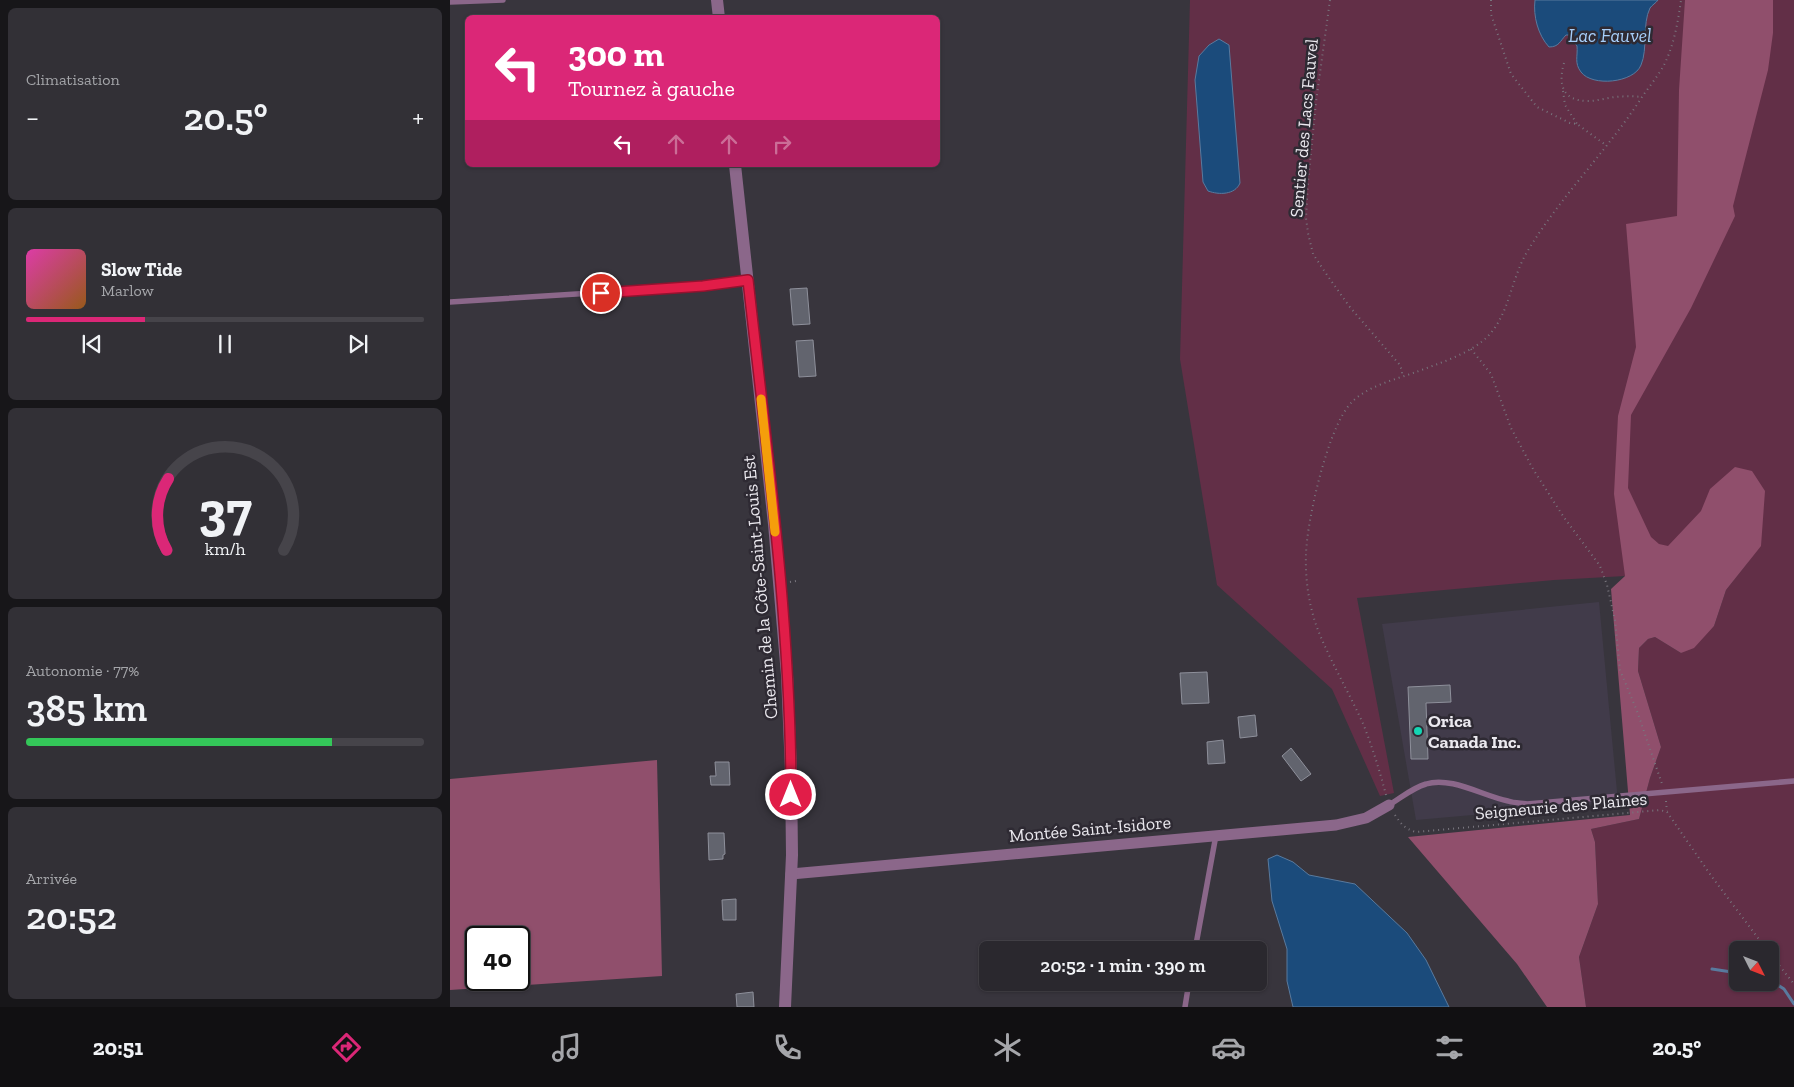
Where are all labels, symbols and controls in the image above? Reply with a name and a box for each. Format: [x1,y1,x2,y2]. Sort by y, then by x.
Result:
water label: Lac Fauvel [1568,24,1652,47]
text: 300 m [568,33,664,75]
icon: left [485,35,550,100]
street label: Sentier des Lacs Fauvel [1285,37,1323,218]
text: Climatisation [26,70,120,89]
text: Tournez à gauche [568,75,735,102]
text: 20.5° [183,94,268,140]
text: − [26,101,39,134]
text: + [412,101,424,134]
icon: left [609,130,637,158]
icon: ahead [662,130,690,158]
icon: ahead [715,130,743,158]
icon: right [768,130,796,158]
text: Slow Tide [101,258,182,281]
pin [580,272,622,314]
icon: arrive [587,279,615,307]
text: Marlow [101,281,154,300]
icon: previous [78,330,106,358]
icon: pause [211,330,239,358]
icon: next [344,330,372,358]
street label: Chemin de la Côte-Saint-Louis Est [737,454,782,720]
text: 37 [198,480,252,542]
text: km/h [205,538,245,560]
text: Autonomie · 77% [26,661,139,680]
text: 385 km [26,685,147,731]
place label: Orica Canada Inc. [1428,710,1521,753]
marker: Orica Canada Inc. [1412,725,1424,737]
position arrow [764,768,816,820]
street label: Seigneurie des Plaines [1474,788,1648,824]
street label: Montée Saint-Isidore [1008,811,1172,847]
text: Arrivée [26,869,77,888]
text: 20:52 [26,893,117,939]
speed limit sign: 40 [465,926,530,991]
north arrow [1729,941,1779,991]
map controls [1729,941,1779,991]
text: 20:52 · 1 min · 390 m [1040,954,1206,977]
icon: directions [329,1030,364,1065]
icon: music [549,1030,584,1065]
icon: phone [770,1030,805,1065]
icon: climate [990,1030,1025,1065]
icon: car [1211,1030,1246,1065]
icon: filters [1432,1030,1467,1065]
text: 20:51 [93,1034,143,1061]
text: 20.5° [1652,1034,1701,1061]

